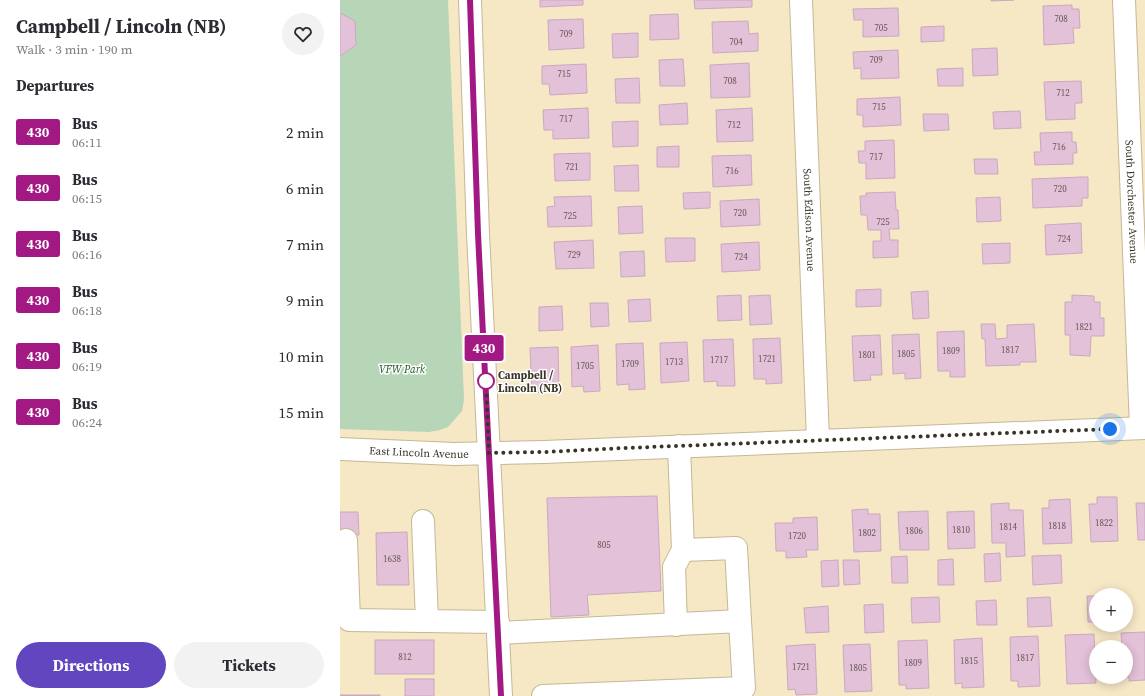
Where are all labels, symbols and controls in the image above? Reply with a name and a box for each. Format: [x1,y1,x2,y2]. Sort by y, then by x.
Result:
text: Campbell / Lincoln (NB) [16,13,226,39]
button: heart [282,13,324,55]
house number: 708 [1054,13,1068,25]
house number: 705 [874,22,888,34]
house number: 709 [559,28,573,40]
house number: 704 [729,36,743,48]
text: Walk · 3 min · 190 m [16,41,132,58]
house number: 709 [869,54,883,66]
house number: 715 [557,68,571,80]
text: Departures [16,75,94,96]
house number: 708 [723,75,737,87]
house number: 712 [1056,87,1070,99]
house number: 715 [872,101,886,113]
text: Bus [72,113,98,134]
house number: 717 [559,113,573,125]
house number: 712 [727,119,741,131]
text: 430 [27,122,49,142]
text: 2 min [286,122,324,143]
text: 06:11 [72,134,102,151]
street label: South Dorchester Avenue [1122,140,1142,265]
house number: 716 [1052,141,1066,153]
house number: 717 [869,151,883,163]
house number: 721 [565,161,579,173]
house number: 716 [725,165,739,177]
street label: South Edison Avenue [800,168,819,272]
text: Bus [72,169,98,190]
text: 430 [27,178,49,198]
text: 6 min [286,178,324,199]
house number: 720 [1053,183,1067,195]
text: 06:15 [72,190,102,207]
house number: 720 [733,207,747,219]
house number: 725 [563,210,577,222]
house number: 725 [876,216,890,228]
text: Bus [72,225,98,246]
house number: 724 [1057,233,1071,245]
text: 430 [27,234,49,254]
text: 7 min [286,234,324,255]
text: 06:16 [72,246,102,263]
house number: 729 [567,249,581,261]
house number: 724 [734,251,748,263]
text: Bus [72,281,98,302]
text: 430 [27,290,49,310]
text: 9 min [286,290,324,311]
text: 06:18 [72,302,102,319]
house number: 1821 [1075,321,1093,333]
line badge: 430 [461,335,507,361]
text: Bus [72,337,98,358]
text: 430 [473,338,495,358]
house number: 1817 [1001,344,1019,356]
house number: 1809 [942,345,960,357]
text: 430 [27,346,49,366]
text: 10 min [278,346,324,367]
house number: 1805 [897,348,915,360]
house number: 1801 [858,349,876,361]
house number: 1721 [758,353,776,365]
house number: 1717 [710,354,728,366]
house number: 1713 [665,356,683,368]
text: 06:19 [72,358,102,375]
house number: 1709 [621,358,639,370]
house number: 1705 [576,360,594,372]
park label: VFW Park [379,362,426,377]
place label: Campbell / Lincoln (NB) [498,368,562,396]
marker: Campbell / Lincoln (NB) [477,372,495,390]
text: Bus [72,393,98,414]
text: 430 [27,402,49,422]
text: 15 min [278,402,324,423]
text: 06:24 [72,414,102,431]
your location [1100,419,1120,439]
street label: East Lincoln Avenue [369,443,469,462]
house number: 1822 [1095,517,1113,529]
house number: 1818 [1048,520,1066,532]
house number: 1814 [999,521,1017,533]
house number: 1810 [952,524,970,536]
house number: 1806 [905,525,923,537]
house number: 1802 [858,527,876,539]
house number: 1720 [788,530,806,542]
house number: 805 [597,539,611,551]
house number: 1638 [383,553,401,565]
map controls [1089,588,1133,684]
button: + [1089,588,1133,632]
button: − [1089,640,1133,684]
button: Directions [16,642,166,688]
button: Tickets [174,642,324,688]
house number: 812 [398,651,412,663]
house number: 1817 [1016,652,1034,664]
house number: 1815 [960,655,978,667]
house number: 1809 [904,657,922,669]
house number: 1721 [792,661,810,673]
house number: 1805 [849,662,867,674]

